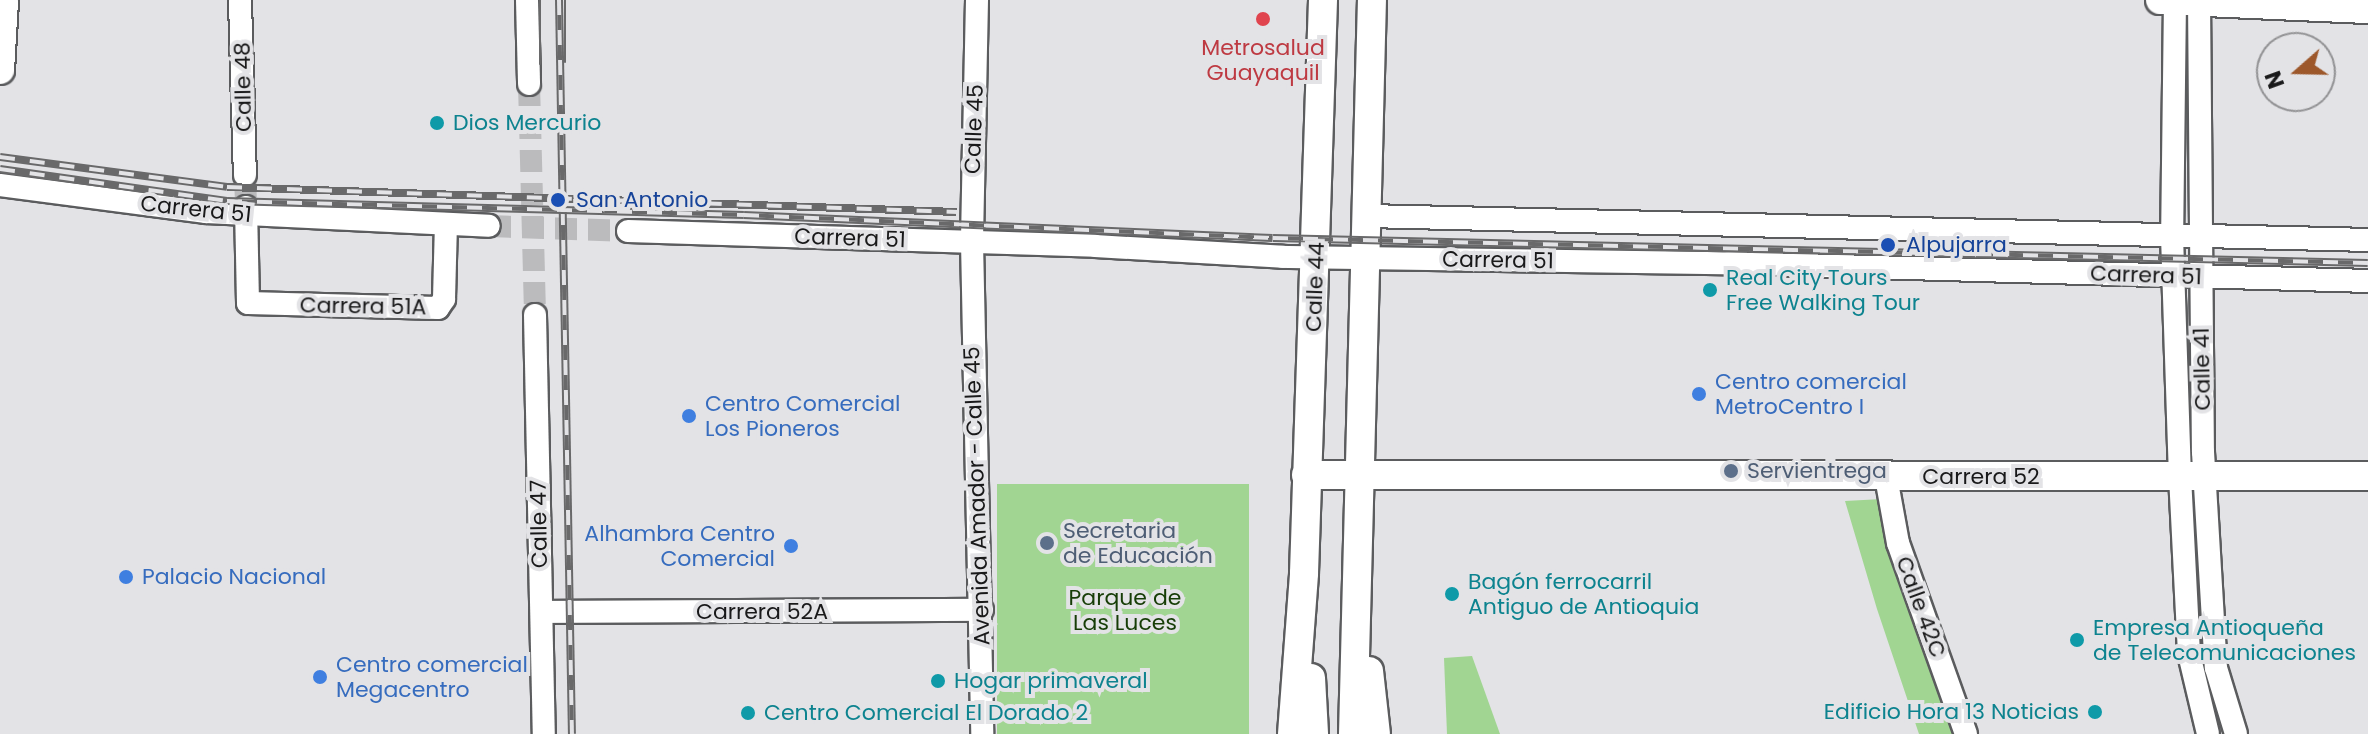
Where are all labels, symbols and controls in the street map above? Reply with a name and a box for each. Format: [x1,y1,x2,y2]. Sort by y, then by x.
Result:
marker: Metrosalud Guayaquil [1252,8,1274,30]
north arrow [2256,32,2336,112]
place label: Metrosalud Guayaquil [1201,34,1325,86]
street label: Calle 48 [229,42,257,132]
text: N [2257,67,2292,93]
street label: Calle 45 [959,84,989,174]
place label: Dios Mercurio [453,110,601,136]
marker: Dios Mercurio [428,114,446,132]
place label: San Antonio [576,187,708,213]
marker: San Antonio [547,189,569,211]
street label: Carrera 51 [139,190,253,228]
street label: Carrera 51 [794,223,906,253]
place label: Alpujarra [1906,232,2007,258]
marker: Alpujarra [1877,234,1899,256]
street label: Calle 44 [1300,242,1330,332]
street label: Carrera 51 [1442,246,1554,274]
street label: Carrera 51 [2090,260,2202,290]
place label: Real City Tours Free Walking Tour [1726,264,1920,316]
marker: Real City Tours Free Walking Tour [1701,281,1719,299]
street label: Carrera 51A [300,292,426,320]
street label: Calle 41 [2188,327,2216,411]
street label: Avenida Amador - Calle 45 [959,346,995,646]
place label: Centro comercial MetroCentro I [1715,368,1907,420]
marker: Centro comercial MetroCentro I [1690,385,1708,403]
place label: Centro Comercial Los Pioneros [705,390,900,442]
marker: Centro Comercial Los Pioneros [680,407,698,425]
place label: Servientrega [1747,458,1887,484]
marker: Servientrega [1722,462,1740,480]
street label: Carrera 52 [1922,464,2040,490]
street label: Calle 47 [525,480,553,568]
place label: Secretaria de Educación [1063,517,1213,568]
place label: Alhambra Centro Comercial [584,520,775,572]
marker: Secretaria de Educación [1038,534,1056,552]
marker: Alhambra Centro Comercial [782,537,800,555]
street label: Calle 42C [1891,553,1951,661]
place label: Palacio Nacional [142,564,326,590]
marker: Palacio Nacional [117,568,135,586]
place label: Bagón ferrocarril Antiguo de Antioquia [1468,568,1699,620]
park label: Parque de Las Luces [1069,584,1181,636]
marker: Bagón ferrocarril Antiguo de Antioquia [1443,585,1461,603]
street label: Carrera 52A [696,599,828,625]
place label: Empresa Antioqueña de Telecomunicaciones [2093,614,2356,666]
marker: Empresa Antioqueña de Telecomunicaciones [2068,631,2086,649]
place label: Centro comercial Megacentro [336,651,528,702]
marker: Centro comercial Megacentro [311,668,329,686]
place label: Hogar primaveral [954,668,1148,694]
marker: Hogar primaveral [929,672,947,690]
place label: Edificio Hora 13 Noticias [1824,699,2079,725]
place label: Centro Comercial El Dorado 2 [764,700,1088,726]
marker: Edificio Hora 13 Noticias [2086,703,2104,721]
marker: Centro Comercial El Dorado 2 [739,704,757,722]

